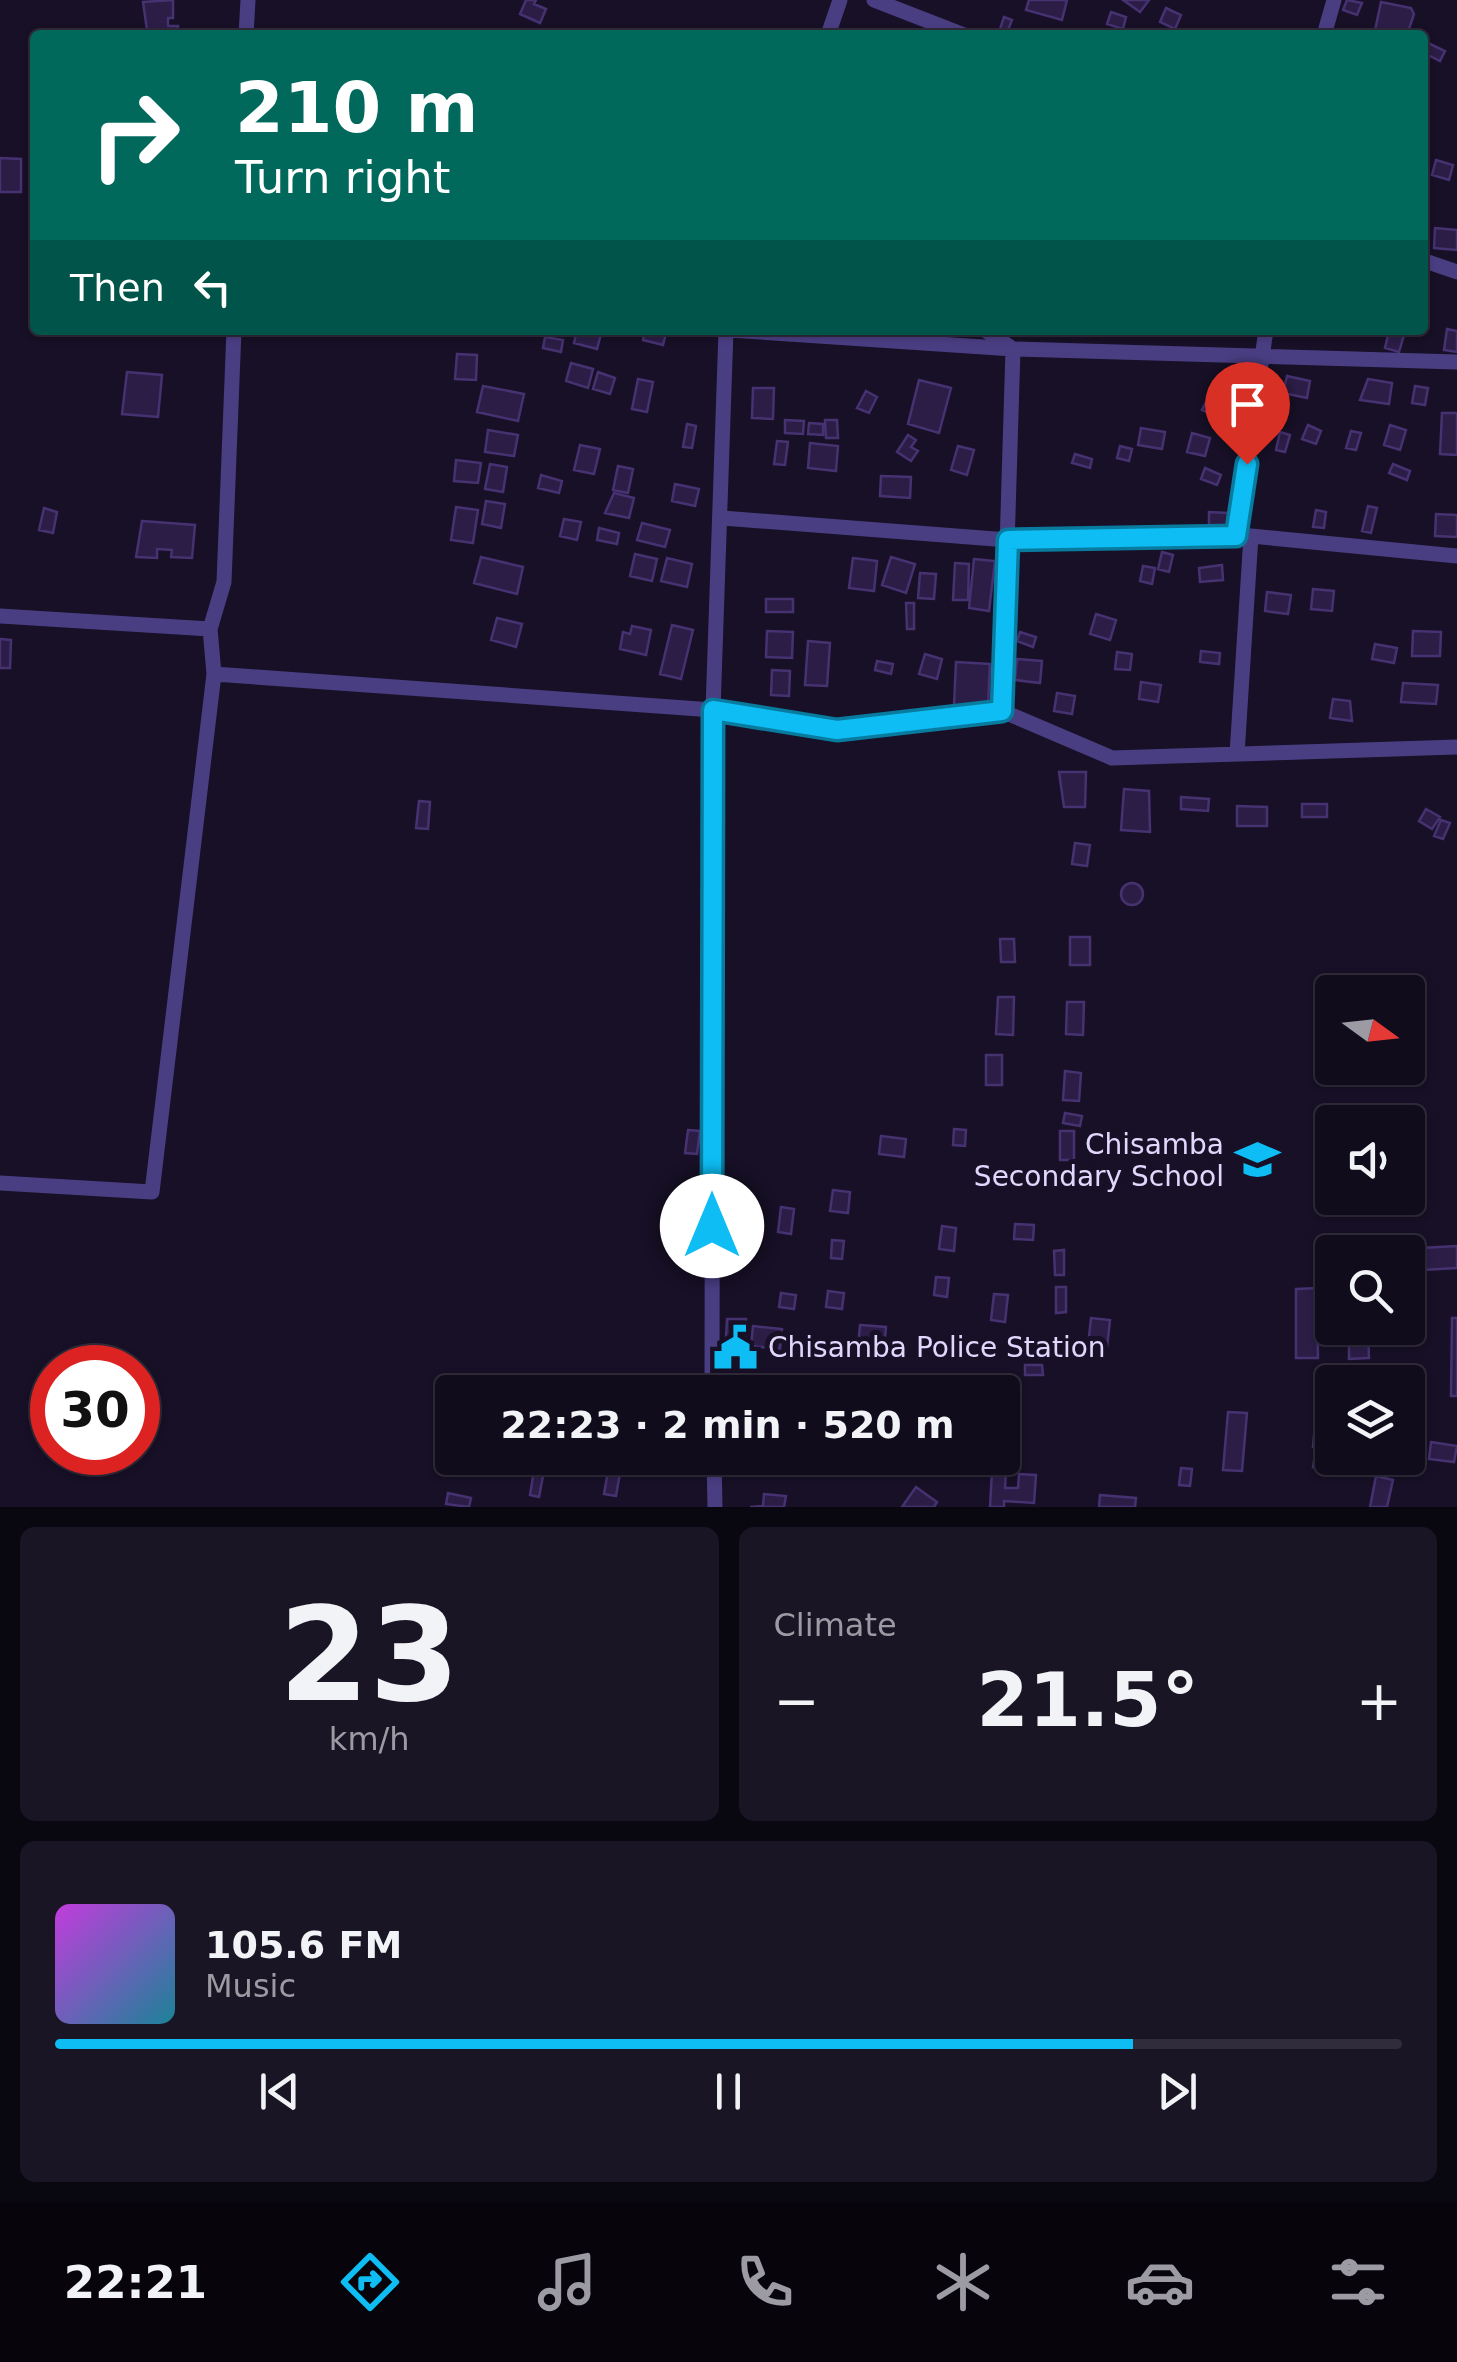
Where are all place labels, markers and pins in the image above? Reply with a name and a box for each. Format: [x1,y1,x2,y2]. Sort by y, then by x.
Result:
pin [1205,362,1290,465]
place label: Chisamba Secondary School [974,1128,1224,1193]
school or university icon: Chisamba Secondary School [1233,1136,1281,1184]
public building icon: Chisamba Police Station [711,1323,759,1371]
place label: Chisamba Police Station [768,1331,1106,1364]

